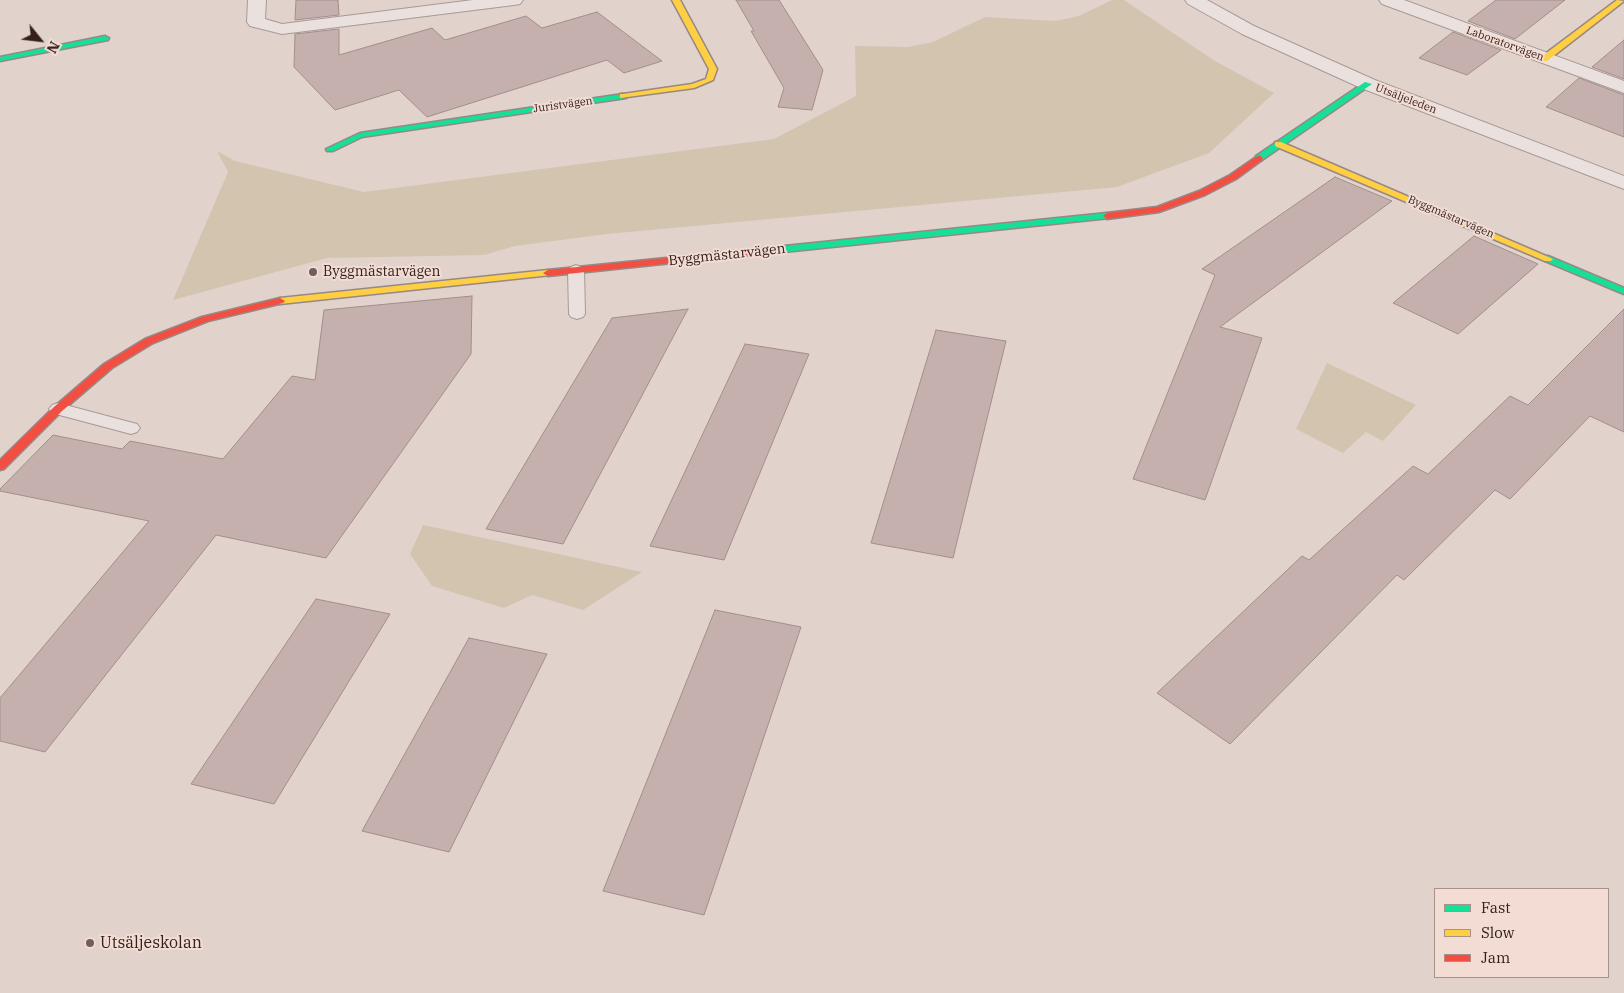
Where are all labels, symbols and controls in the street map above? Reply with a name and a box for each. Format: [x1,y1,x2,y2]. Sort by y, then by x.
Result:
north arrow [15,15,65,65]
street label: Laboratorvägen [1464,24,1546,64]
text: N [43,38,64,56]
street label: Utsäljeleden [1373,81,1439,117]
street label: Juristvägen [532,94,594,116]
street label: Byggmästarvägen [1406,193,1496,241]
street label: Byggmästarvägen [668,241,786,269]
place label: Byggmästarvägen [323,264,441,280]
marker: Byggmästarvägen [307,266,319,278]
legend [1434,888,1609,978]
text: Fast [1481,898,1511,917]
text: Slow [1481,923,1514,942]
place label: Utsäljeskolan [100,933,202,953]
marker: Utsäljeskolan [84,937,96,949]
text: Jam [1481,948,1510,967]

